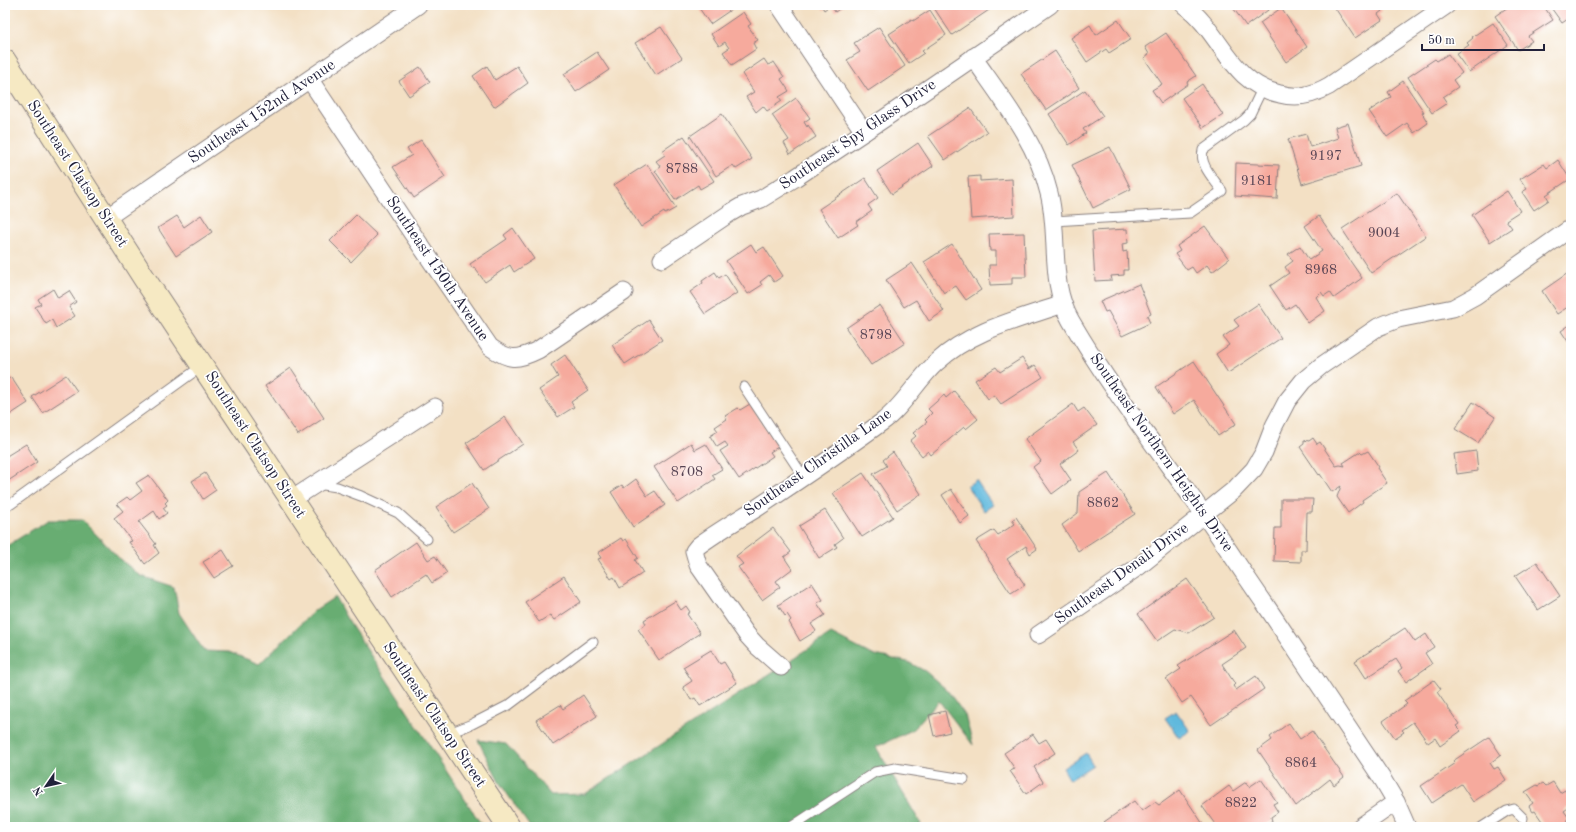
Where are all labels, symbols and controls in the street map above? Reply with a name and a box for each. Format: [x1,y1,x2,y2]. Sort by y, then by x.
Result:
scale bar [1422,26,1544,52]
text: 50 m [1428,34,1455,47]
street label: Southeast 152nd Avenue [186,57,338,167]
street label: Southeast Spy Glass Drive [777,77,939,193]
street label: Southeast Clatsop Street [24,98,131,251]
house number: 9197 [1310,149,1342,163]
house number: 8788 [666,162,698,176]
house number: 9181 [1241,174,1273,188]
street label: Southeast 150th Avenue [383,194,491,344]
house number: 9004 [1368,226,1400,240]
house number: 8968 [1305,263,1337,277]
house number: 8798 [860,328,892,342]
street label: Southeast Northern Heights Drive [1086,351,1236,555]
street label: Southeast Clatsop Street [202,369,309,522]
street label: Southeast Christilla Lane [741,406,895,520]
house number: 8708 [671,465,703,479]
house number: 8862 [1087,496,1119,510]
street label: Southeast Denali Drive [1052,520,1192,628]
street label: Southeast Clatsop Street [379,639,489,791]
house number: 8864 [1285,756,1317,770]
north arrow [26,766,66,806]
text: N [32,784,46,797]
house number: 8822 [1225,796,1257,810]

